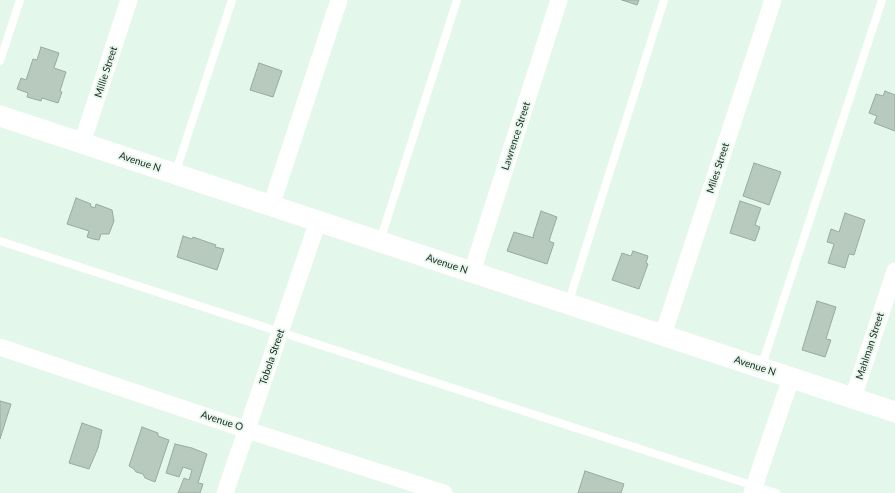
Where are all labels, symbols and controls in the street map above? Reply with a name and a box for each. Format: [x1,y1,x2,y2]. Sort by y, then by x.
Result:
street label: Millie Street [92,45,120,99]
street label: Lawrence Street [499,100,533,172]
street label: Miles Street [704,141,732,195]
street label: Avenue N [118,150,162,174]
street label: Avenue N [425,252,469,276]
street label: Mahlman Street [854,311,886,381]
street label: Tobola Street [257,328,287,386]
street label: Avenue N [733,354,777,378]
street label: Avenue O [199,409,245,433]

